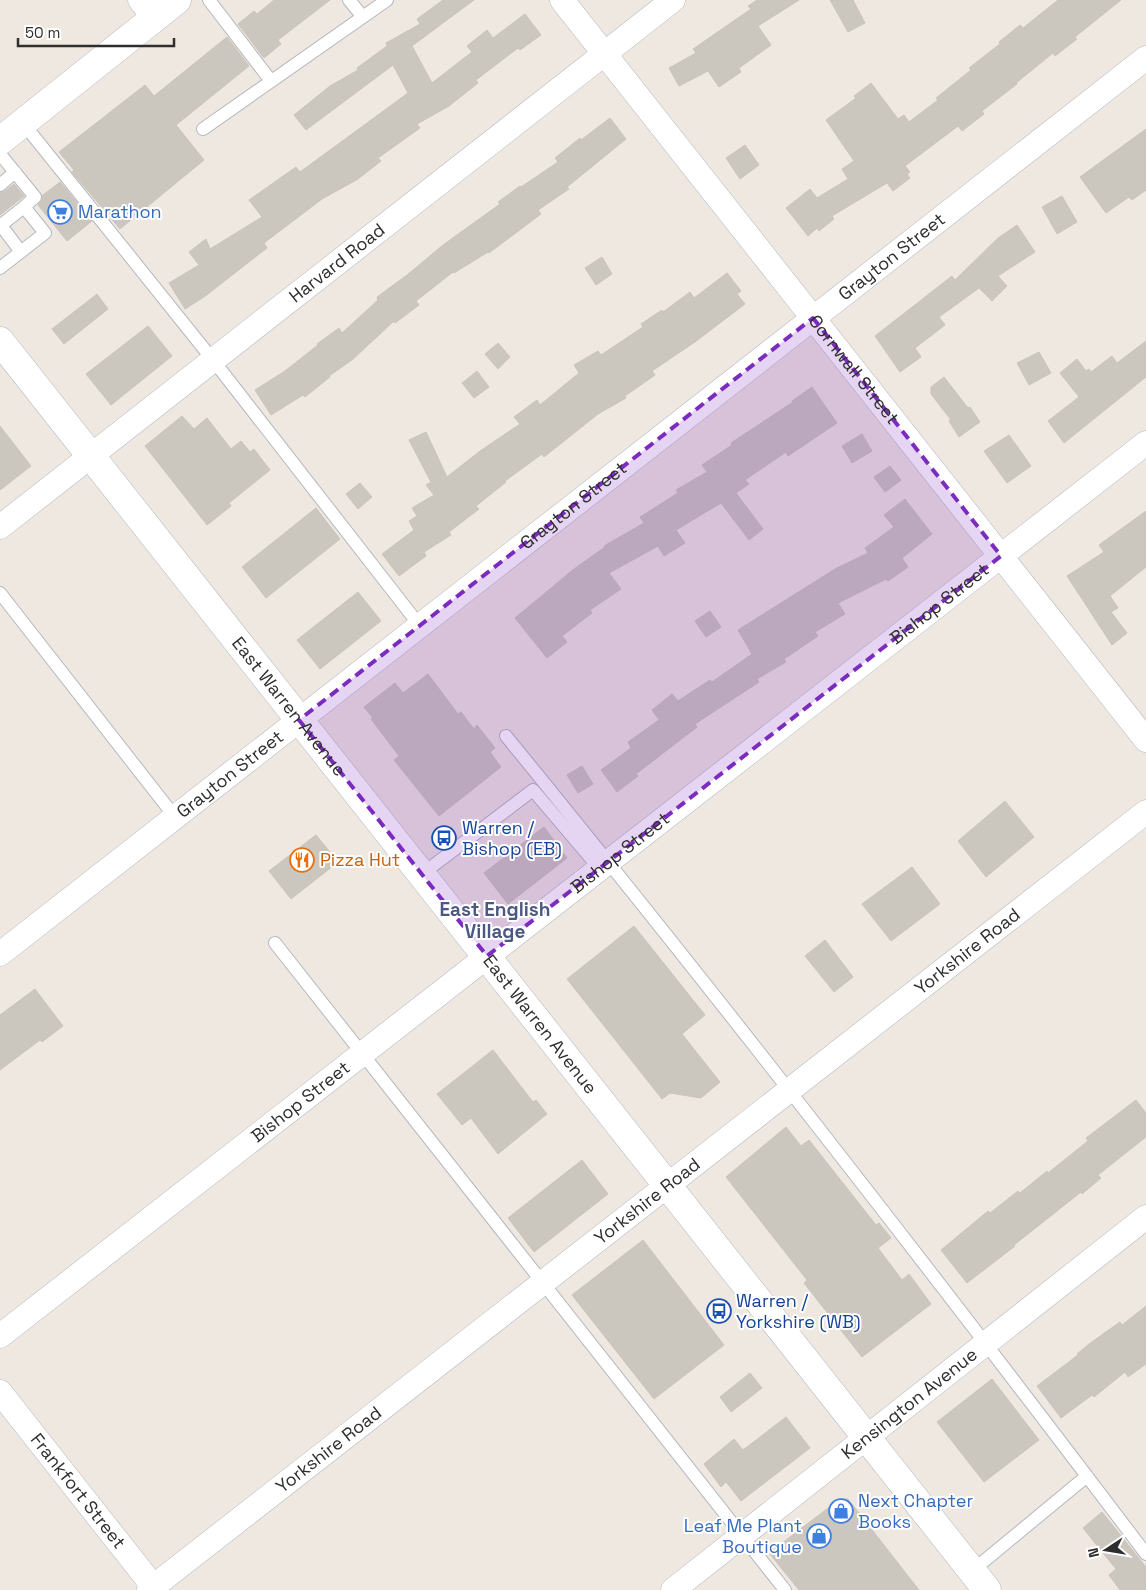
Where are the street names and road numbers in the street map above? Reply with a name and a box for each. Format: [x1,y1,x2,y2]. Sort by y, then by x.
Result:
street label: Grayton Street [833,207,950,305]
street label: Harvard Road [284,218,389,307]
street label: Cornwall Street [804,310,905,429]
street label: Grayton Street [515,456,631,554]
street label: Bishop Street [885,558,993,649]
street label: East Warren Avenue [227,632,351,781]
street label: Grayton Street [172,725,288,823]
street label: Bishop Street [566,807,674,898]
street label: Yorkshire Road [910,903,1024,999]
street label: East Warren Avenue [478,950,603,1098]
street label: Bishop Street [246,1056,354,1147]
street label: Yorkshire Road [590,1152,704,1249]
street label: Kensington Avenue [836,1342,982,1464]
street label: Yorkshire Road [271,1401,386,1498]
street label: Frankfort Street [26,1428,131,1553]

